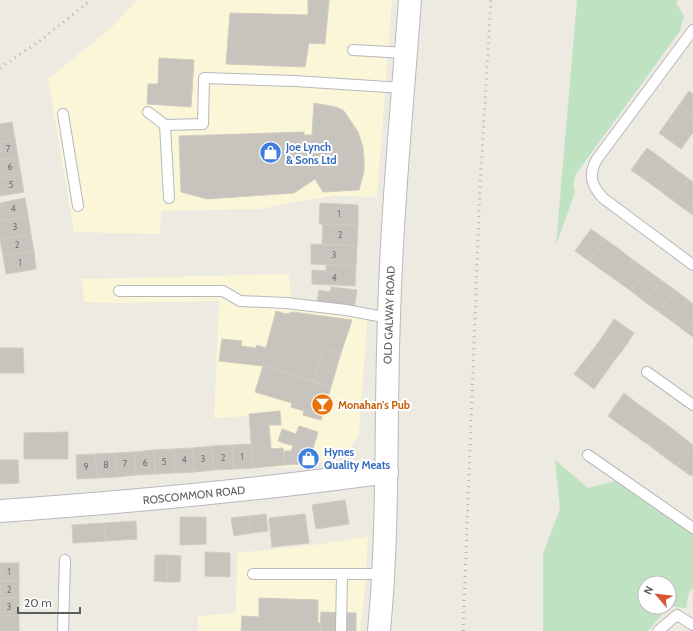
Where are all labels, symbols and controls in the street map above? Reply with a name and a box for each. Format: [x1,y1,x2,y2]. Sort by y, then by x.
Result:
shop icon: Joe Lynch & Sons Ltd [258,140,284,166]
place label: Joe Lynch & Sons Ltd [285,140,337,167]
house number: 7 [6,143,11,154]
house number: 6 [7,161,13,172]
house number: 5 [9,179,14,190]
house number: 4 [10,203,16,214]
house number: 1 [338,208,341,219]
house number: 3 [13,221,18,232]
house number: 2 [338,229,343,240]
house number: 2 [15,239,20,250]
house number: 3 [332,249,337,260]
house number: 1 [19,257,22,268]
street label: OLD GALWAY ROAD [380,266,398,364]
house number: 4 [331,272,337,283]
bar icon: Monahan's Pub [310,392,336,418]
place label: Monahan's Pub [338,398,410,412]
shop icon: Hynes Quality Meats [295,445,321,471]
place label: Hynes Quality Meats [324,445,390,472]
house number: 1 [241,451,244,462]
house number: 2 [221,452,226,463]
house number: 3 [201,453,206,464]
house number: 4 [181,454,187,465]
house number: 5 [162,456,167,467]
house number: 6 [142,457,148,468]
house number: 7 [123,458,128,469]
house number: 8 [103,459,109,470]
house number: 9 [83,461,89,472]
street label: ROSCOMMON ROAD [142,483,246,507]
house number: 1 [8,566,11,577]
north arrow [637,575,677,615]
house number: 2 [7,584,12,595]
text: N [640,584,656,597]
scale bar [18,589,80,615]
text: 20 m [24,595,52,610]
house number: 3 [7,601,12,612]

